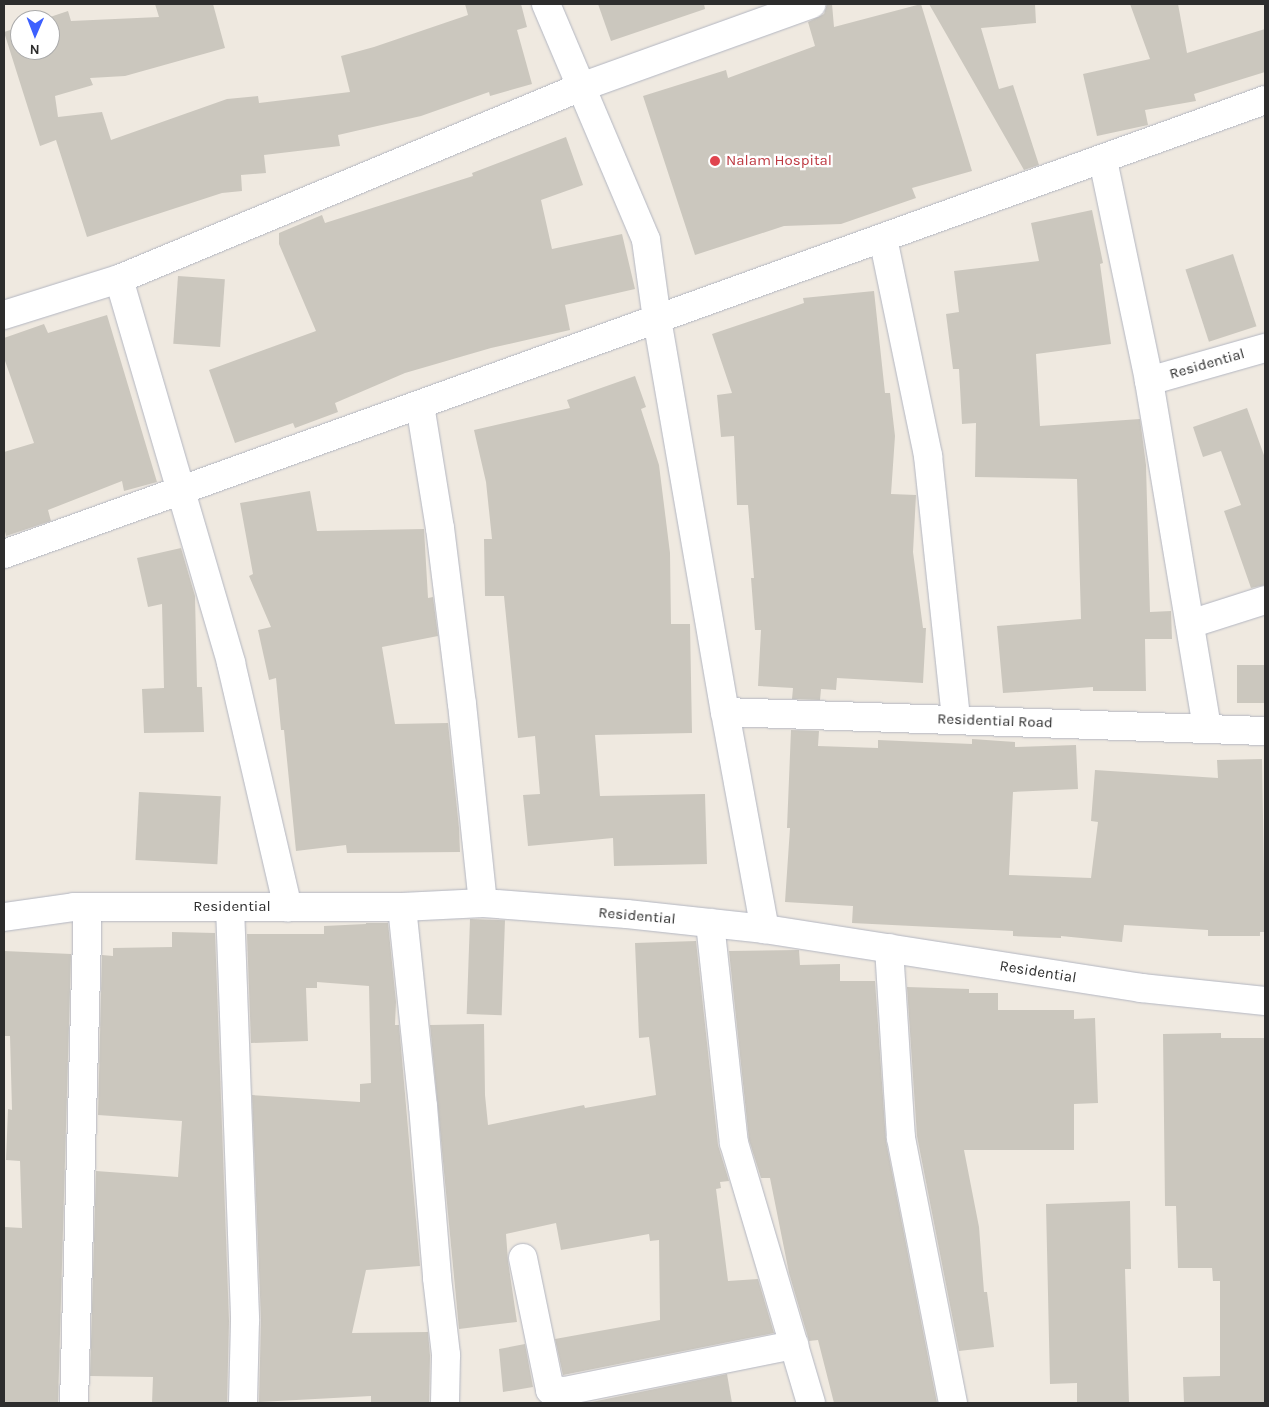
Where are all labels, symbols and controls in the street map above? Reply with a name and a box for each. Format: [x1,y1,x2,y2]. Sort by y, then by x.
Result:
north arrow [10,10,60,60]
text: N [30,41,40,58]
place label: Nalam Hospital [726,152,832,170]
marker: Nalam Hospital [708,154,722,168]
street label: Residential [1167,345,1247,383]
street label: Residential Road [937,710,1053,732]
street label: Residential [193,898,271,916]
street label: Residential [598,904,676,928]
street label: Residential [998,957,1078,987]

